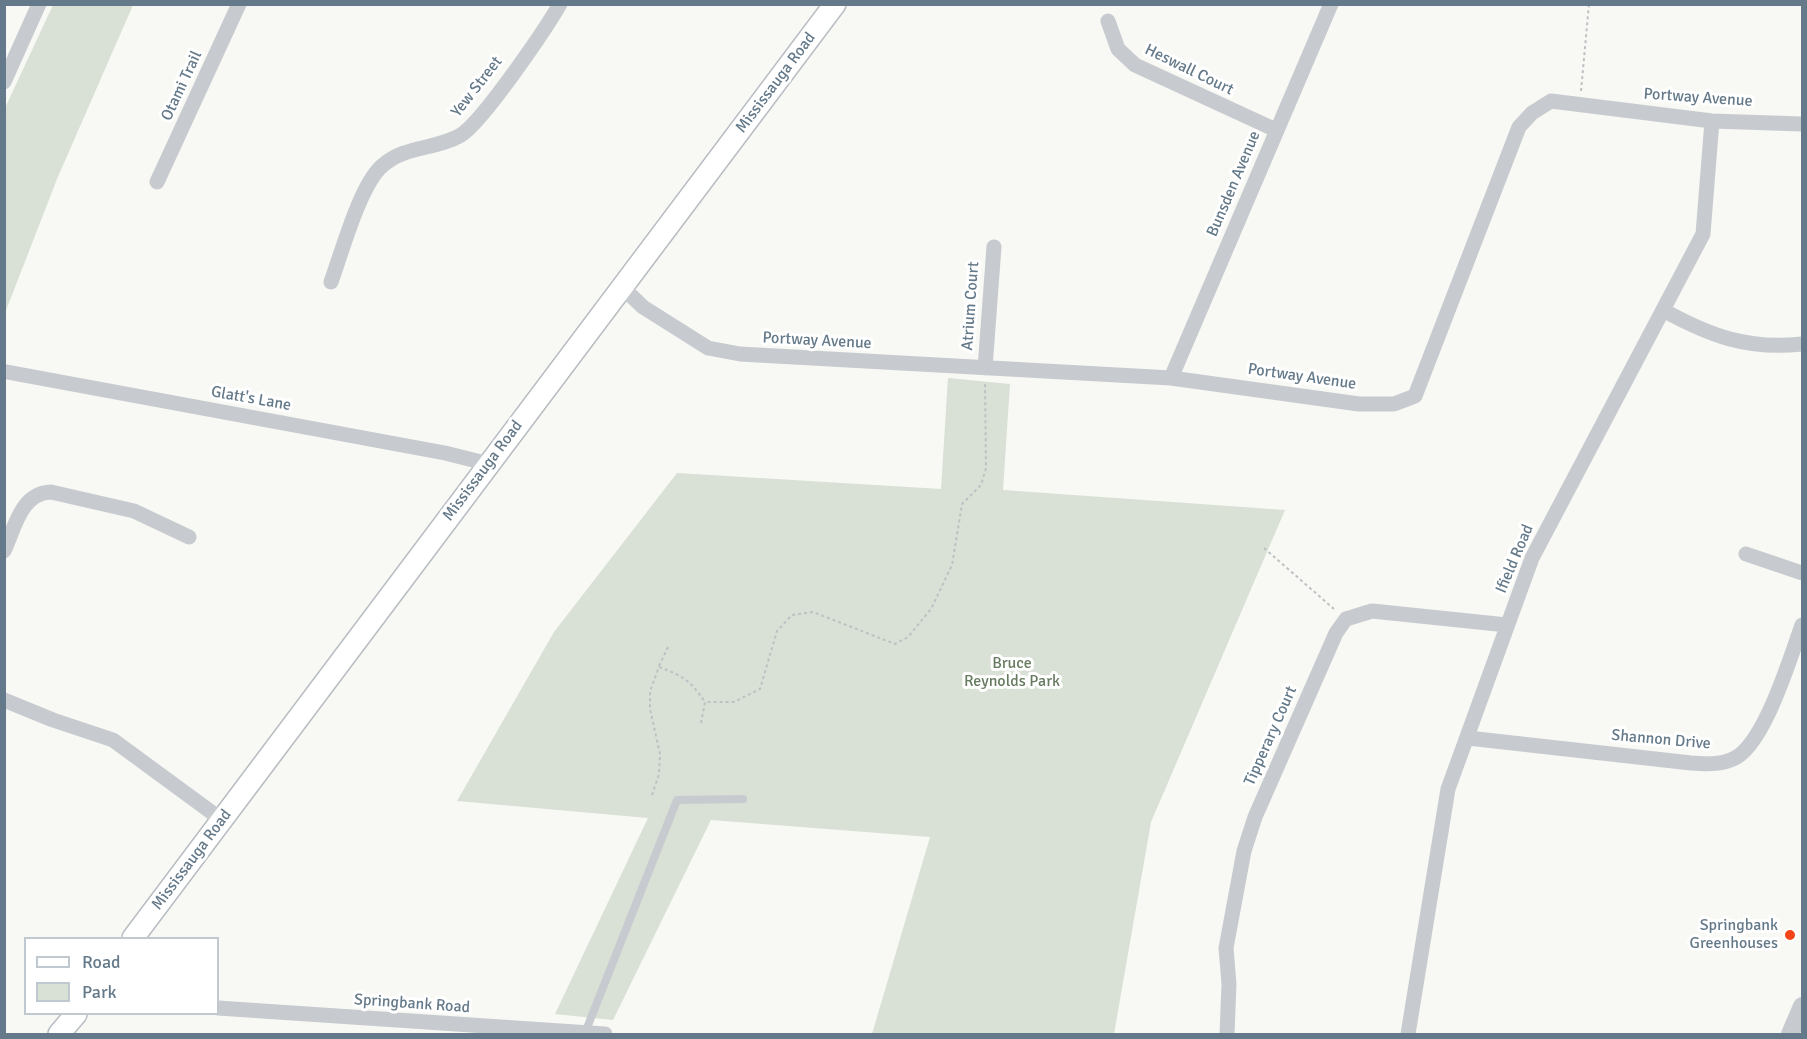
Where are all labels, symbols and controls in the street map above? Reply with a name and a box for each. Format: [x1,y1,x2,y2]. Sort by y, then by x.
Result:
street label: Mississauga Road [732,29,820,137]
street label: Heswall Court [1141,40,1237,100]
street label: Otami Trail [157,48,207,124]
street label: Yew Street [447,53,507,121]
street label: Portway Avenue [1643,85,1753,111]
street label: Bunsden Avenue [1203,128,1265,240]
street label: Atrium Court [958,261,984,351]
street label: Portway Avenue [762,329,872,353]
street label: Portway Avenue [1247,360,1357,394]
street label: Glatt's Lane [209,383,293,415]
street label: Mississauga Road [439,417,527,525]
street label: Ifield Road [1492,522,1538,596]
park label: Bruce Reynolds Park [964,654,1060,692]
street label: Tipperary Court [1241,683,1301,789]
street label: Shannon Drive [1611,726,1711,754]
street label: Mississauga Road [148,806,236,914]
place label: Springbank Greenhouses [1690,916,1778,954]
marker: Springbank Greenhouses [1783,928,1797,942]
legend [24,937,219,1015]
text: Road [82,951,121,973]
text: Park [82,981,117,1003]
street label: Springbank Road [353,990,471,1018]

